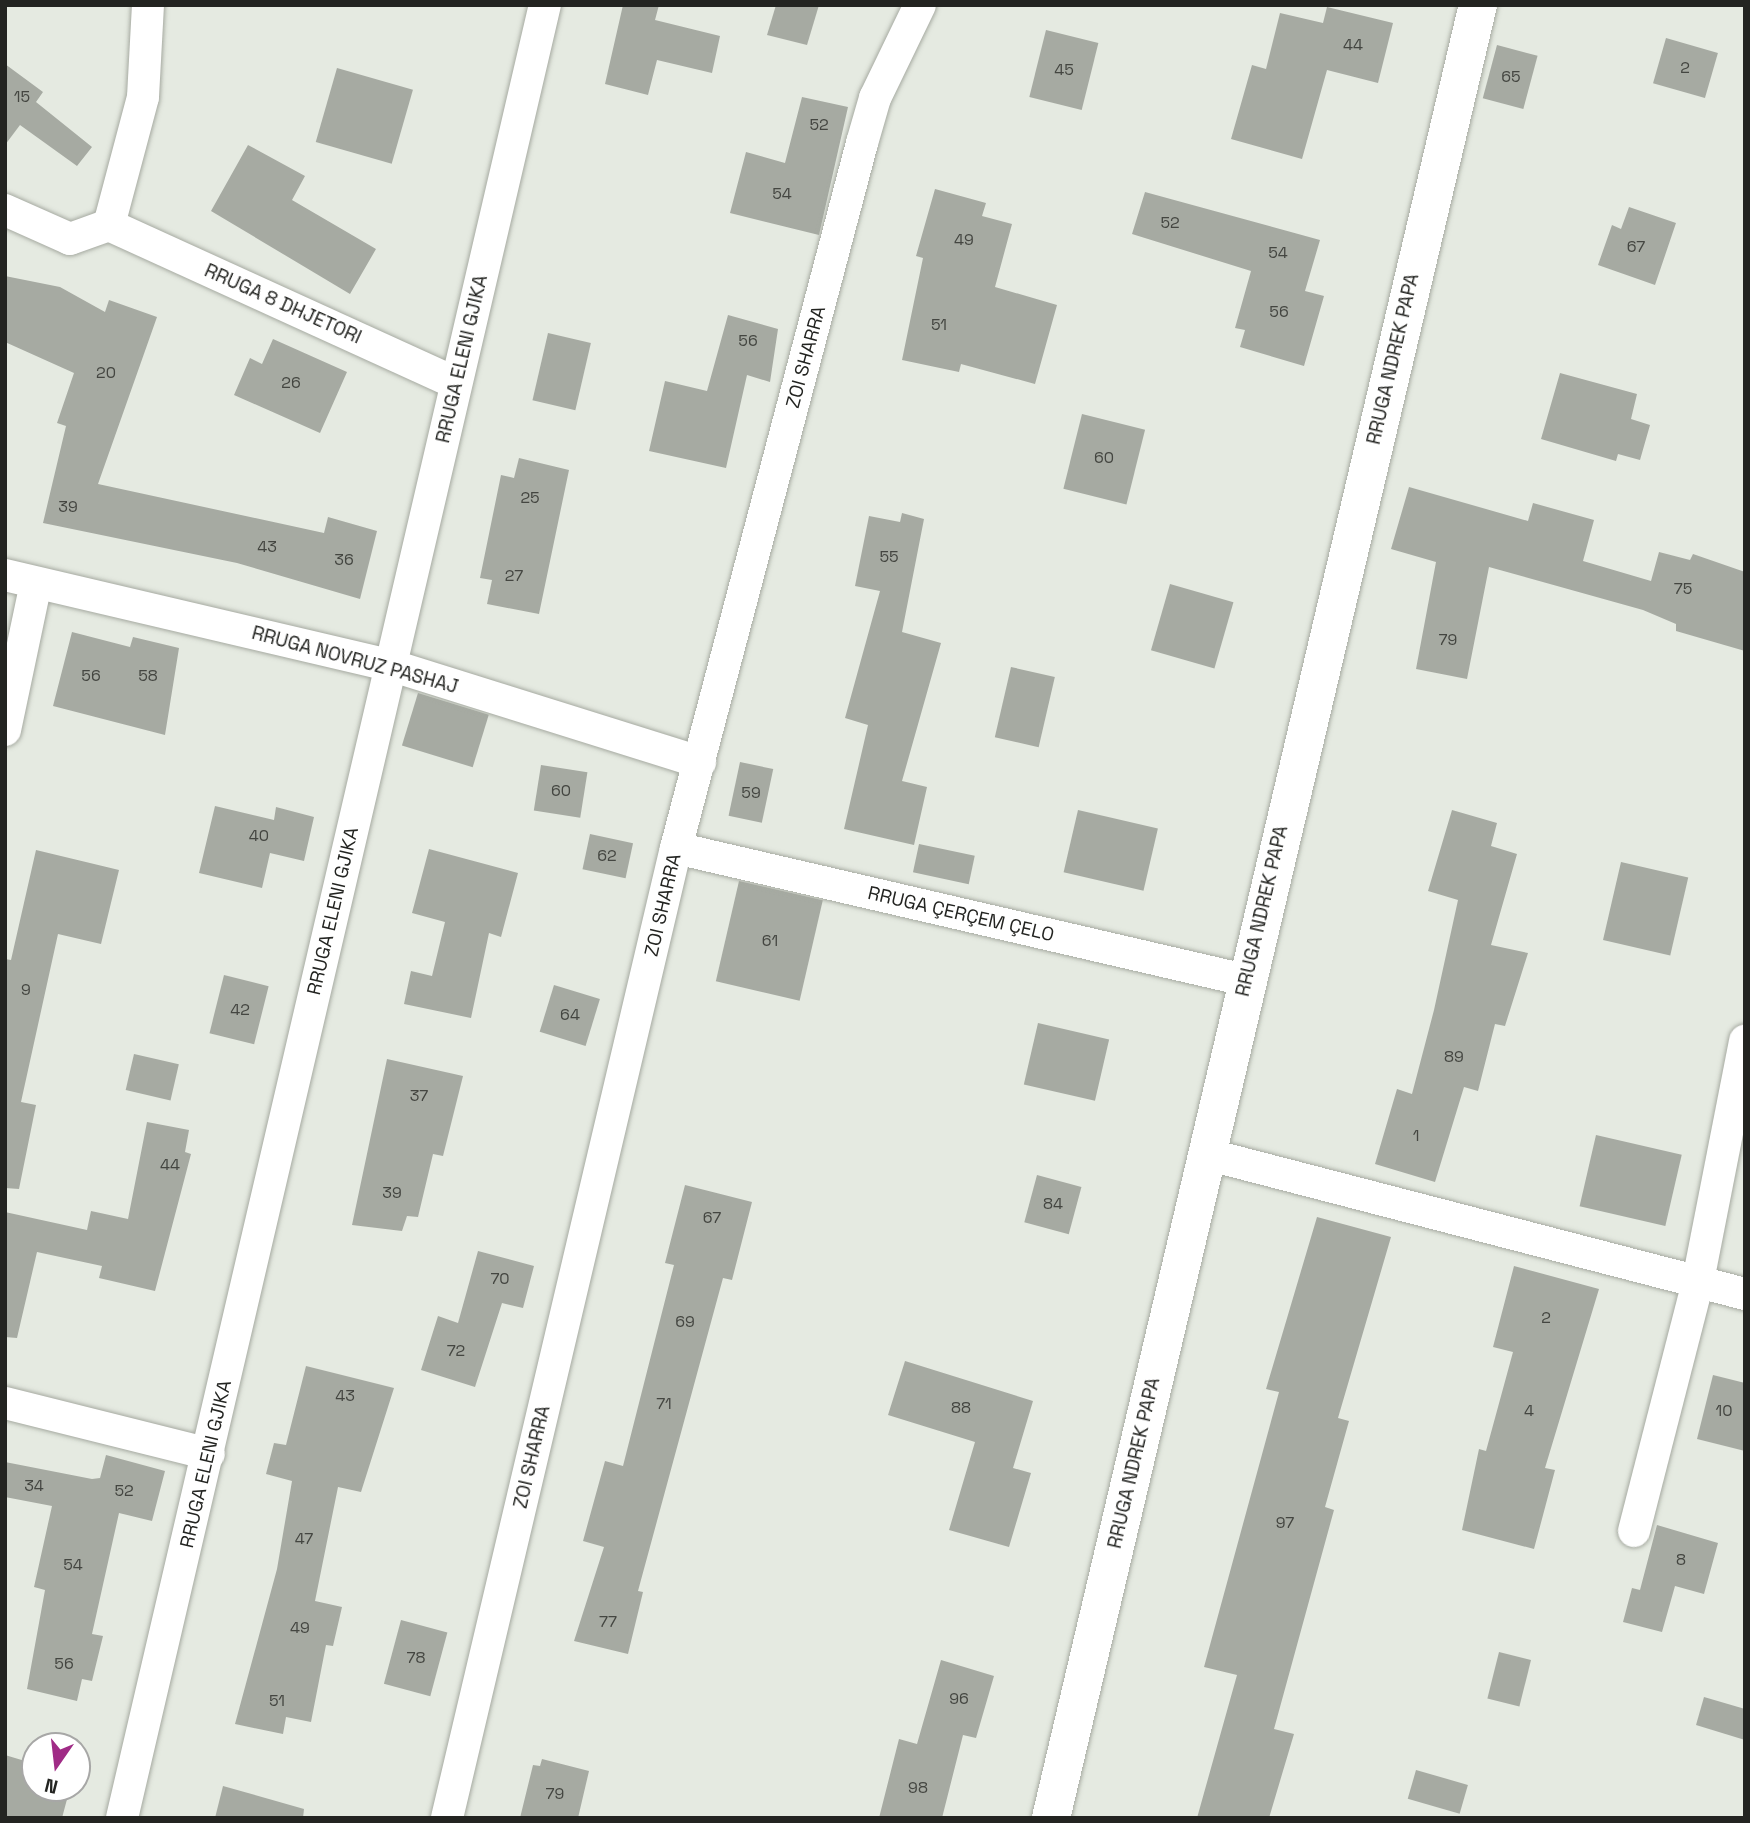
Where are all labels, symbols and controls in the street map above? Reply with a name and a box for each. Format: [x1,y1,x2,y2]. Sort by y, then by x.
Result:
house number: 44 [1343,35,1363,55]
house number: 2 [1680,58,1690,78]
house number: 45 [1054,60,1074,80]
house number: 65 [1501,67,1521,87]
house number: 15 [14,87,30,107]
house number: 52 [809,115,829,135]
house number: 54 [772,184,792,204]
house number: 52 [1160,213,1180,233]
house number: 49 [954,230,974,250]
house number: 67 [1627,237,1645,257]
house number: 54 [1268,243,1288,263]
street label: RRUGA 8 DHJETORI [201,259,365,349]
street label: RRUGA NDREK PAPA [1362,271,1424,447]
street label: RRUGA ELENI GJIKA [432,273,492,445]
house number: 56 [1269,302,1289,322]
street label: ZOI SHARRA [781,303,831,411]
house number: 51 [931,315,947,335]
house number: 56 [738,331,758,351]
house number: 20 [96,363,116,383]
house number: 26 [281,373,301,393]
house number: 60 [1094,448,1114,468]
house number: 25 [520,488,540,508]
house number: 39 [58,497,78,517]
house number: 43 [257,537,277,557]
house number: 55 [879,547,899,567]
house number: 36 [334,550,354,570]
house number: 27 [505,566,523,586]
house number: 75 [1674,579,1692,599]
street label: RRUGA NOVRUZ PASHAJ [249,621,461,699]
house number: 79 [1439,630,1457,650]
house number: 56 [81,666,101,686]
house number: 58 [138,666,158,686]
house number: 60 [551,781,571,801]
house number: 59 [741,783,761,803]
street label: RRUGA NDREK PAPA [1231,823,1293,999]
street label: RRUGA ELENI GJIKA [303,825,363,997]
house number: 40 [249,826,269,846]
house number: 62 [597,846,617,866]
street label: ZOI SHARRA [640,851,686,959]
street label: RRUGA ÇERÇEM ÇELO [866,881,1056,947]
house number: 61 [762,931,778,951]
house number: 9 [21,980,31,1000]
house number: 42 [230,1000,250,1020]
house number: 64 [560,1005,580,1025]
house number: 89 [1444,1047,1464,1067]
house number: 37 [410,1086,428,1106]
house number: 1 [1413,1126,1419,1146]
house number: 44 [160,1155,180,1175]
house number: 39 [382,1183,402,1203]
house number: 84 [1043,1194,1063,1214]
house number: 67 [703,1208,721,1228]
house number: 70 [490,1269,510,1289]
house number: 2 [1541,1308,1551,1328]
house number: 69 [675,1312,695,1332]
house number: 72 [447,1341,465,1361]
street label: RRUGA NDREK PAPA [1103,1375,1165,1551]
street label: RRUGA ELENI GJIKA [176,1378,236,1550]
house number: 43 [335,1386,355,1406]
house number: 71 [656,1394,672,1414]
house number: 88 [951,1398,971,1418]
house number: 4 [1524,1401,1534,1421]
house number: 10 [1716,1401,1732,1421]
street label: ZOI SHARRA [509,1403,555,1511]
house number: 34 [24,1476,44,1496]
house number: 52 [114,1481,134,1501]
house number: 97 [1276,1513,1294,1533]
house number: 47 [295,1529,313,1549]
house number: 8 [1676,1550,1686,1570]
house number: 54 [63,1555,83,1575]
house number: 77 [599,1612,617,1632]
house number: 49 [290,1618,310,1638]
house number: 78 [407,1648,425,1668]
house number: 56 [54,1654,74,1674]
house number: 96 [949,1689,969,1709]
house number: 51 [269,1691,285,1711]
north arrow [21,1732,91,1802]
text: N [42,1772,60,1800]
house number: 98 [908,1778,928,1798]
house number: 79 [546,1784,564,1804]

